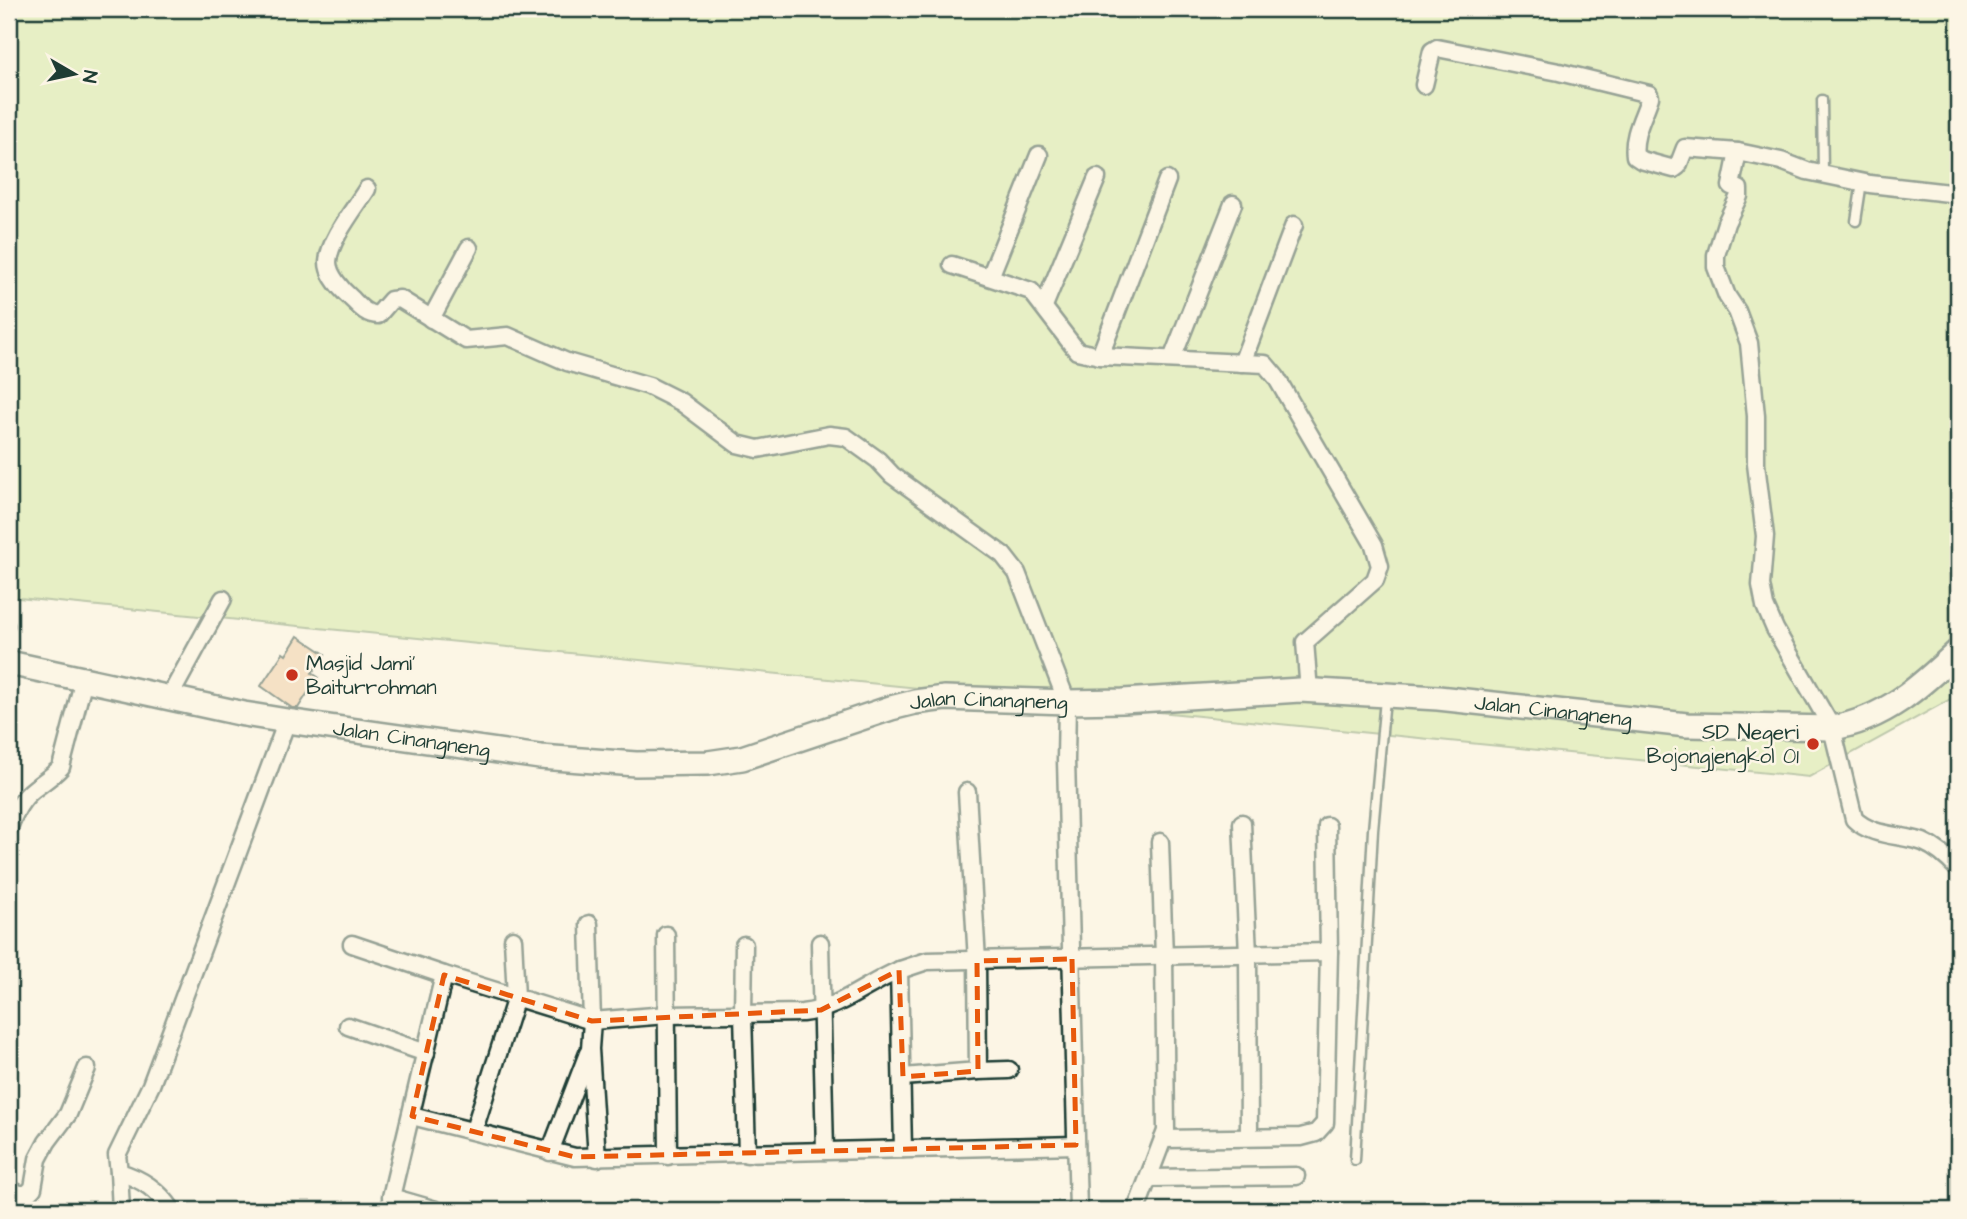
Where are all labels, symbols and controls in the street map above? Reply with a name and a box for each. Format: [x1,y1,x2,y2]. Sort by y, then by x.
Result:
north arrow [38,38,108,108]
text: N [75,68,104,85]
place label: Masjid Jami' Baiturrohman [306,649,437,702]
marker: Masjid Jami' Baiturrohman [284,667,300,683]
street label: Jalan Cinangneng [908,684,1068,719]
street label: Jalan Cinangneng [1473,688,1634,735]
street label: Jalan Cinangneng [331,713,492,766]
place label: SD Negeri Bojongjengkol 01 [1647,718,1799,773]
marker: SD Negeri Bojongjengkol 01 [1805,736,1821,752]

